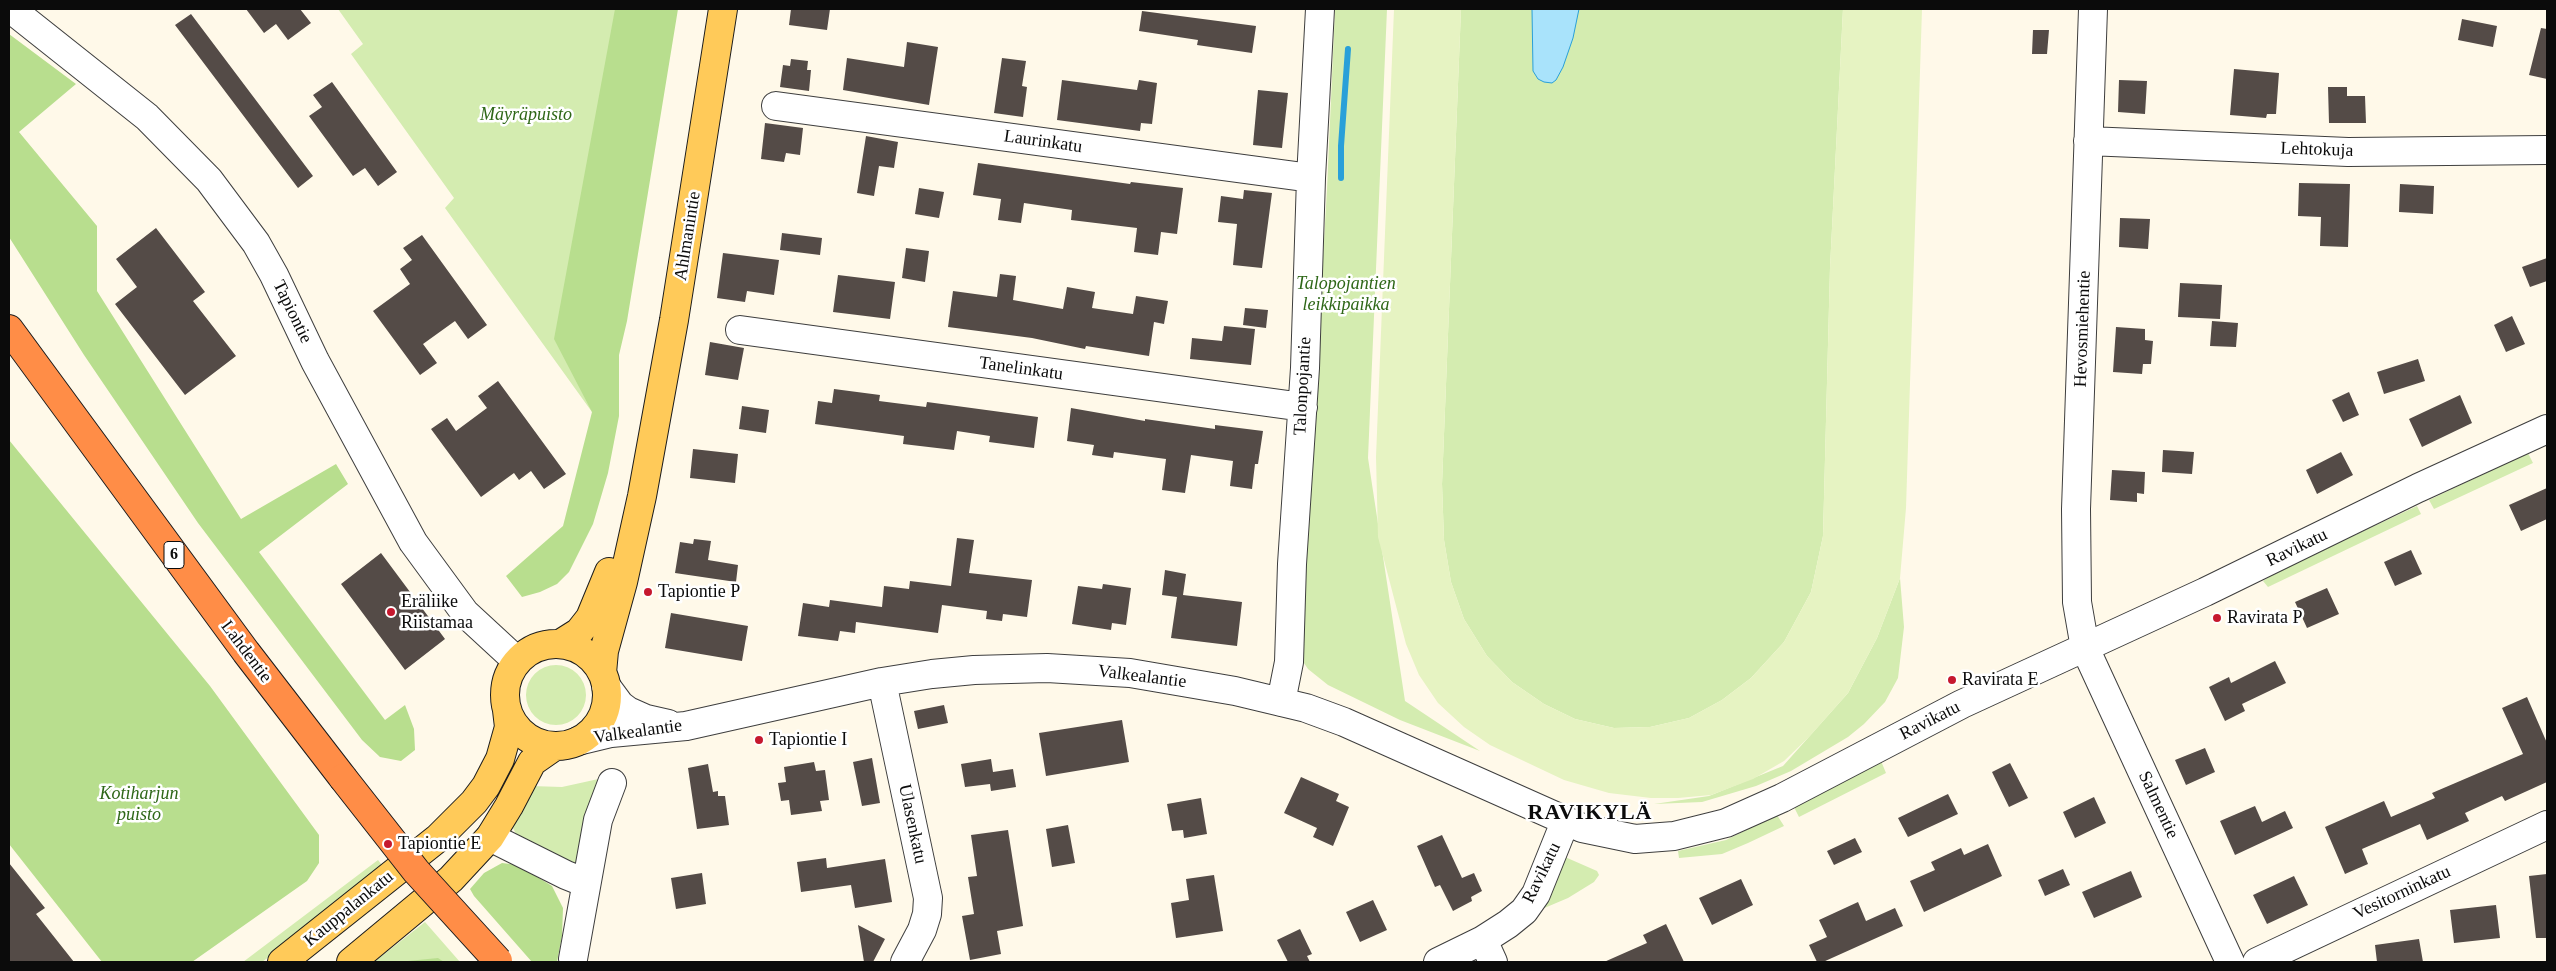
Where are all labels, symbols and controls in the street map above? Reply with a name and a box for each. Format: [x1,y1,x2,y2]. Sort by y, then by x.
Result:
park label: Mäyräpuisto [480,104,572,126]
street label: Laurinkatu [1002,126,1084,158]
street label: Lehtokuja [2280,138,2354,162]
street label: Ahlmanintie [670,190,706,282]
street label: Hevosmiehentie [2070,270,2096,388]
park label: Talopojantien leikkipaikka [1296,273,1396,316]
street label: Tapiontie [267,277,317,347]
street label: Talonpojantie [1290,336,1316,436]
street label: Tanelinkatu [978,352,1064,386]
street label: Ravikatu [2263,524,2331,572]
road number: 6 [164,542,184,568]
place label: Tapiontie P [658,581,740,603]
marker: Tapiontie P [642,586,654,598]
place label: Eräliike Riistamaa [401,591,473,634]
marker: Eräliike Riistamaa [385,606,397,618]
place label: Ravirata P [2227,607,2302,629]
marker: Ravirata P [2211,612,2223,624]
street label: Lahdentie [216,617,276,687]
street label: Valkealantie [1097,661,1187,693]
place label: Ravirata E [1962,669,2038,691]
marker: Ravirata E [1946,674,1958,686]
street label: Ravikatu [1896,697,1964,745]
street label: Valkealantie [592,715,684,749]
place label: Tapiontie I [769,729,847,751]
marker: Tapiontie I [753,734,765,746]
street label: Salmentie [2133,768,2183,842]
street label: Ulasenkatu [893,782,931,866]
park label: Kotiharjun puisto [99,783,179,826]
district label: RAVIKYLÄ [1527,800,1653,826]
place label: Tapiontie E [398,833,481,855]
marker: Tapiontie E [382,838,394,850]
street label: Ravikatu [1518,839,1566,907]
street label: Vesitorninkatu [2350,861,2454,925]
street label: Kauppalankatu [300,866,398,952]

